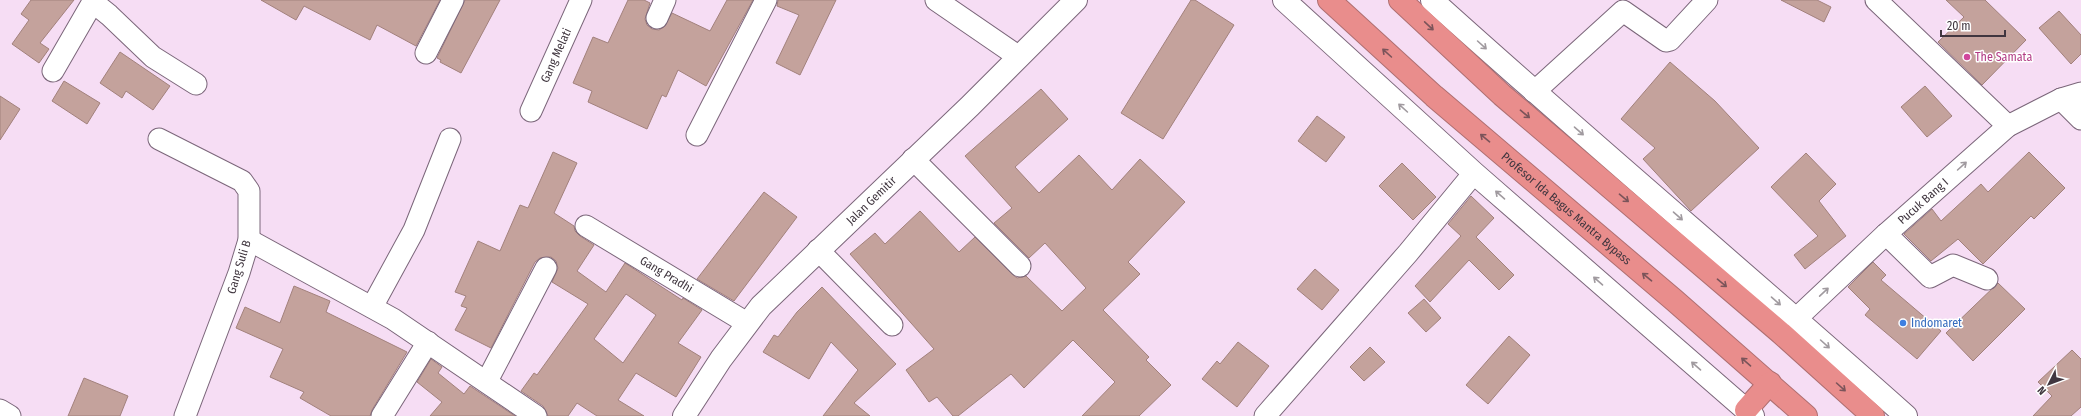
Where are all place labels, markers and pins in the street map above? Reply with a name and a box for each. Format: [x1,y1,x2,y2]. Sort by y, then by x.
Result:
place label: The Samata [1975,50,2032,64]
marker: The Samata [1962,52,1972,62]
place label: Indomaret [1911,316,1962,330]
marker: Indomaret [1898,318,1908,328]

